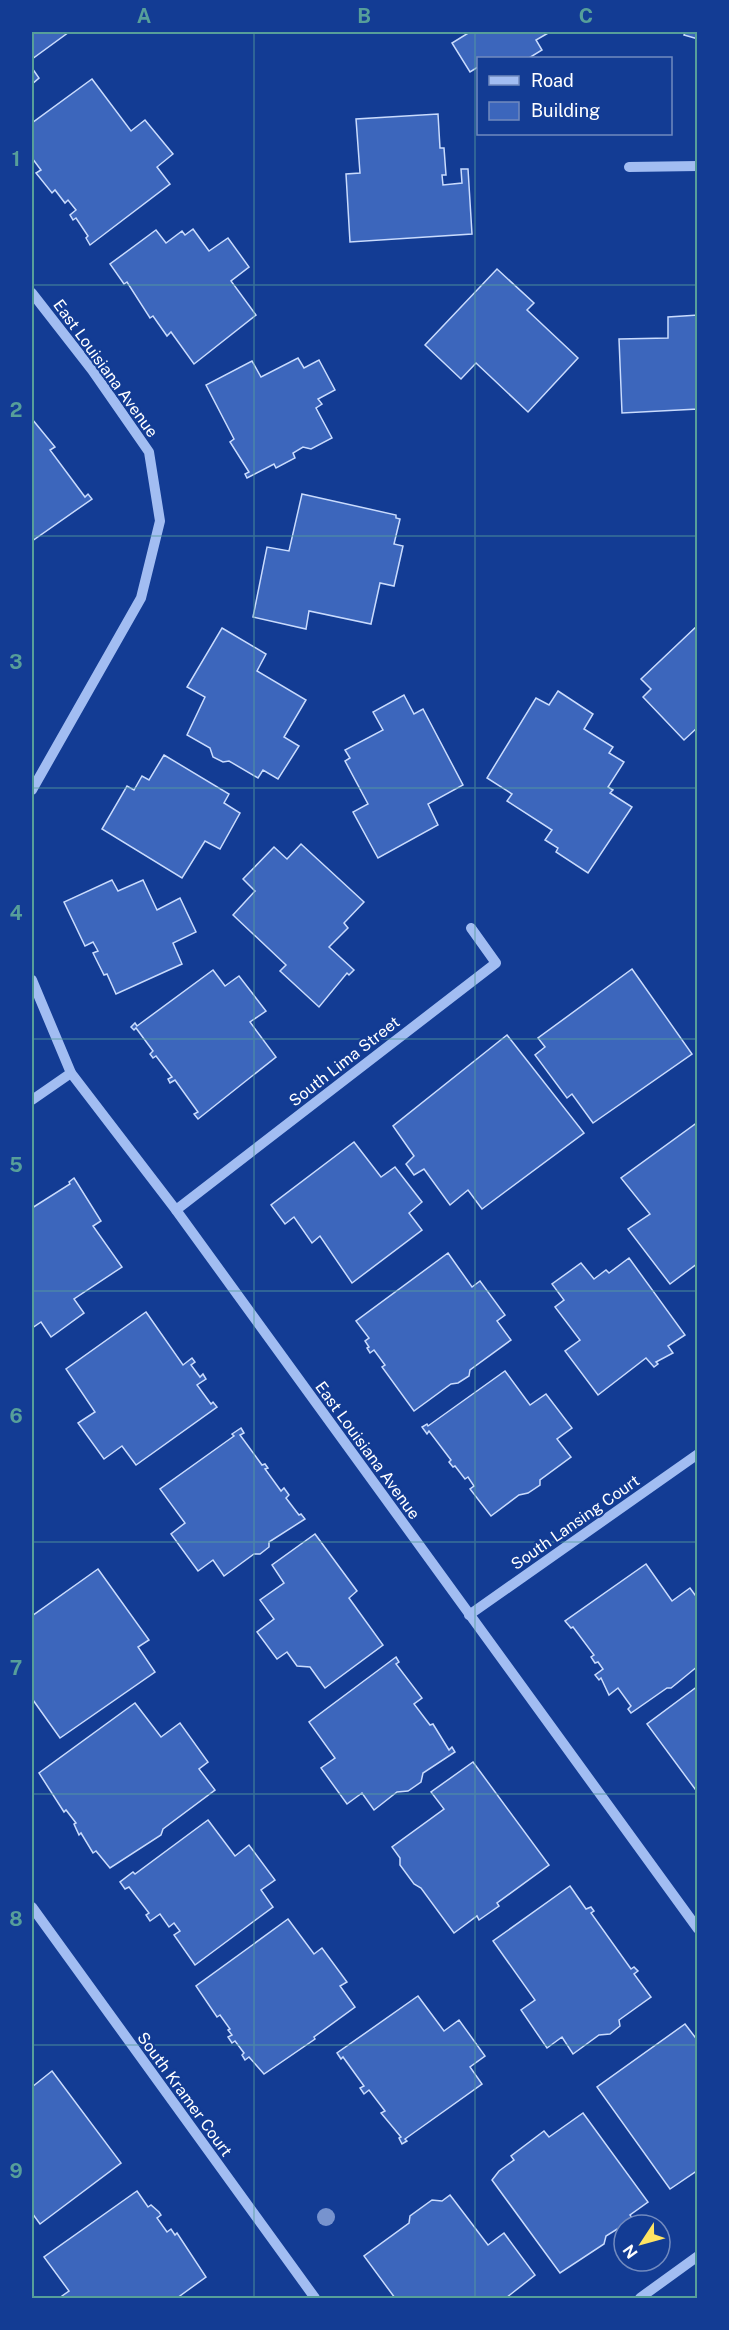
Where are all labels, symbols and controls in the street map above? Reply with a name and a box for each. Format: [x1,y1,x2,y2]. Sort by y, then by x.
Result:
text: A [137,4,151,28]
text: B [357,4,371,28]
text: C [579,4,593,28]
legend [477,57,672,135]
text: Road [531,70,574,91]
text: Building [531,100,600,121]
text: 1 [12,147,20,171]
street label: East Louisiana Avenue [49,296,162,441]
text: 2 [10,398,22,422]
text: 3 [9,650,23,674]
text: 4 [9,901,23,925]
street label: South Lima Street [285,1012,403,1110]
text: 5 [9,1153,23,1177]
street label: East Louisiana Avenue [311,1378,424,1523]
text: 6 [9,1404,23,1428]
street label: South Lansing Court [507,1471,643,1574]
text: 7 [10,1656,22,1680]
text: 8 [9,1907,23,1931]
street label: South Kramer Court [133,2029,236,2160]
text: 9 [9,2159,23,2183]
north arrow [612,2213,672,2273]
text: N [619,2241,642,2262]

